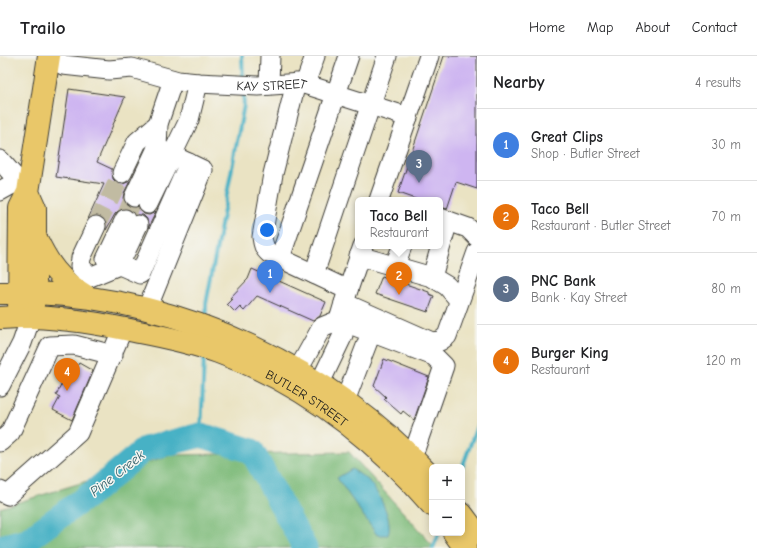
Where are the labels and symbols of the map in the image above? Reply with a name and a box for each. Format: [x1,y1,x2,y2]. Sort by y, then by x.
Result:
street label: KAY STREET [236,76,309,94]
pin: 3 [406,150,432,183]
your location [257,220,277,240]
pin: 1 [257,260,283,293]
pin: 2 [386,262,412,295]
pin: 4 [54,358,80,391]
street label: BUTLER STREET [263,367,351,430]
water label: Pine Creek [86,447,148,500]

